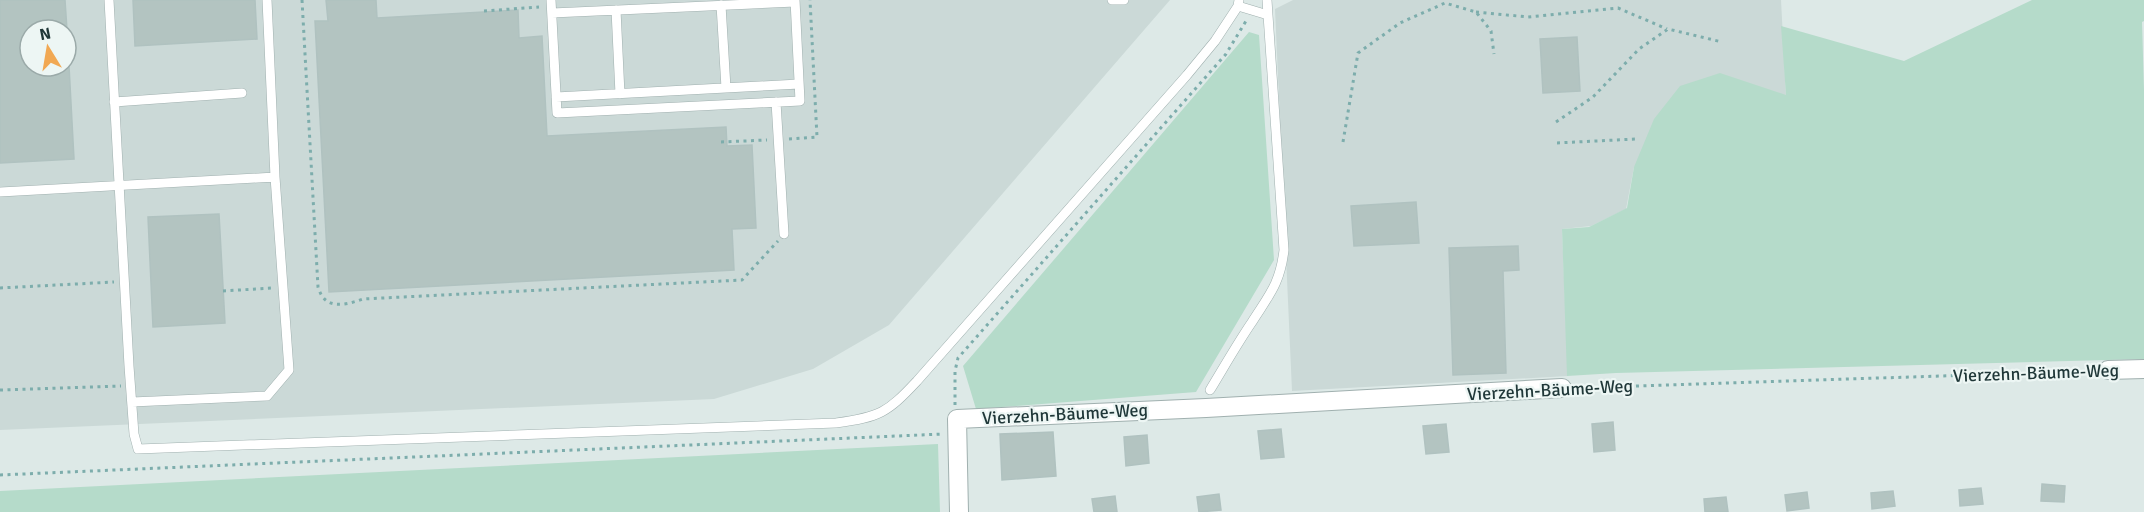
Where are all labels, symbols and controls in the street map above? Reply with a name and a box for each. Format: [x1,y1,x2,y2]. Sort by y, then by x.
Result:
north arrow [18,18,78,78]
text: N [38,23,53,45]
street label: Vierzehn-Bäume-Weg [1953,359,2119,387]
street label: Vierzehn-Bäume-Weg [1466,375,1634,405]
street label: Vierzehn-Bäume-Weg [981,399,1149,429]

